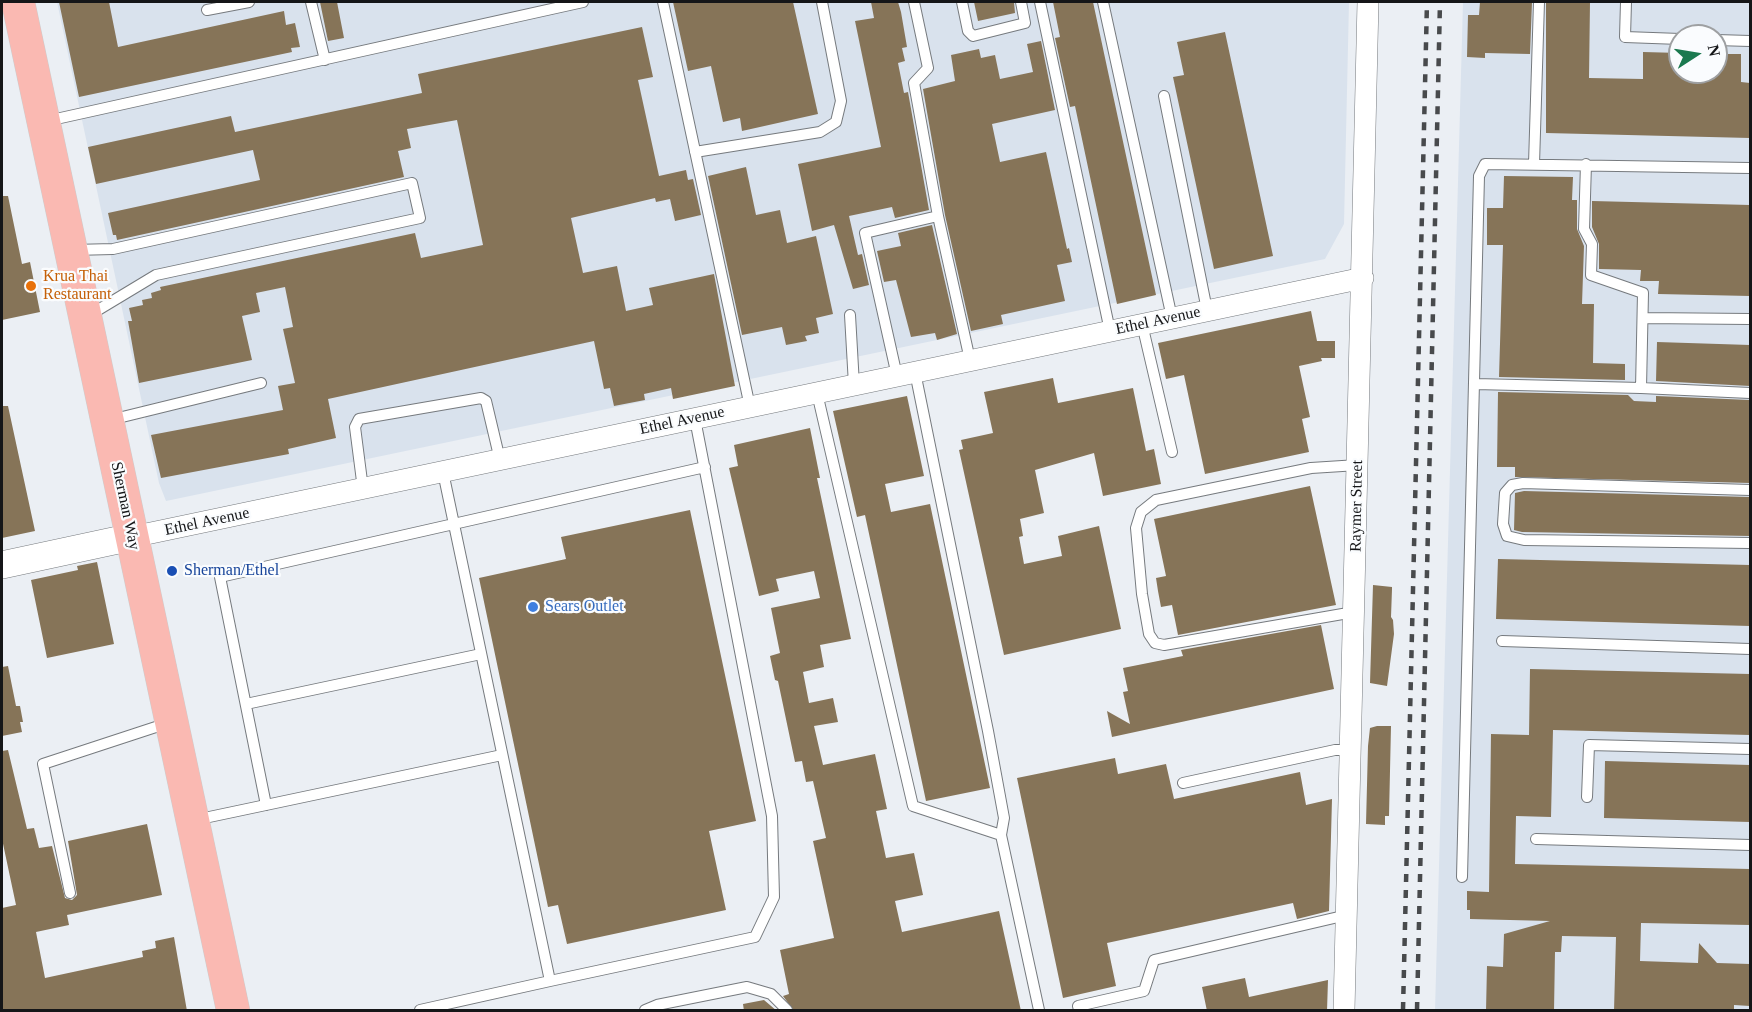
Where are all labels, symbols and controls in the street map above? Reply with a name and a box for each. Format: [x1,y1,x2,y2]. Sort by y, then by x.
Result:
north arrow [1668,24,1728,84]
text: N [1705,43,1724,58]
place label: Krua Thai Restaurant [43,267,125,305]
marker: Krua Thai Restaurant [24,279,38,293]
street label: Ethel Avenue [1108,301,1208,341]
street label: Ethel Avenue [632,401,732,441]
street label: Sherman Way [105,453,145,559]
street label: Raymer Street [1346,453,1368,559]
street label: Ethel Avenue [157,502,257,542]
place label: Sherman/Ethel [184,561,296,581]
marker: Sherman/Ethel [165,564,179,578]
place label: Sears Outlet [545,597,637,617]
marker: Sears Outlet [526,600,540,614]

